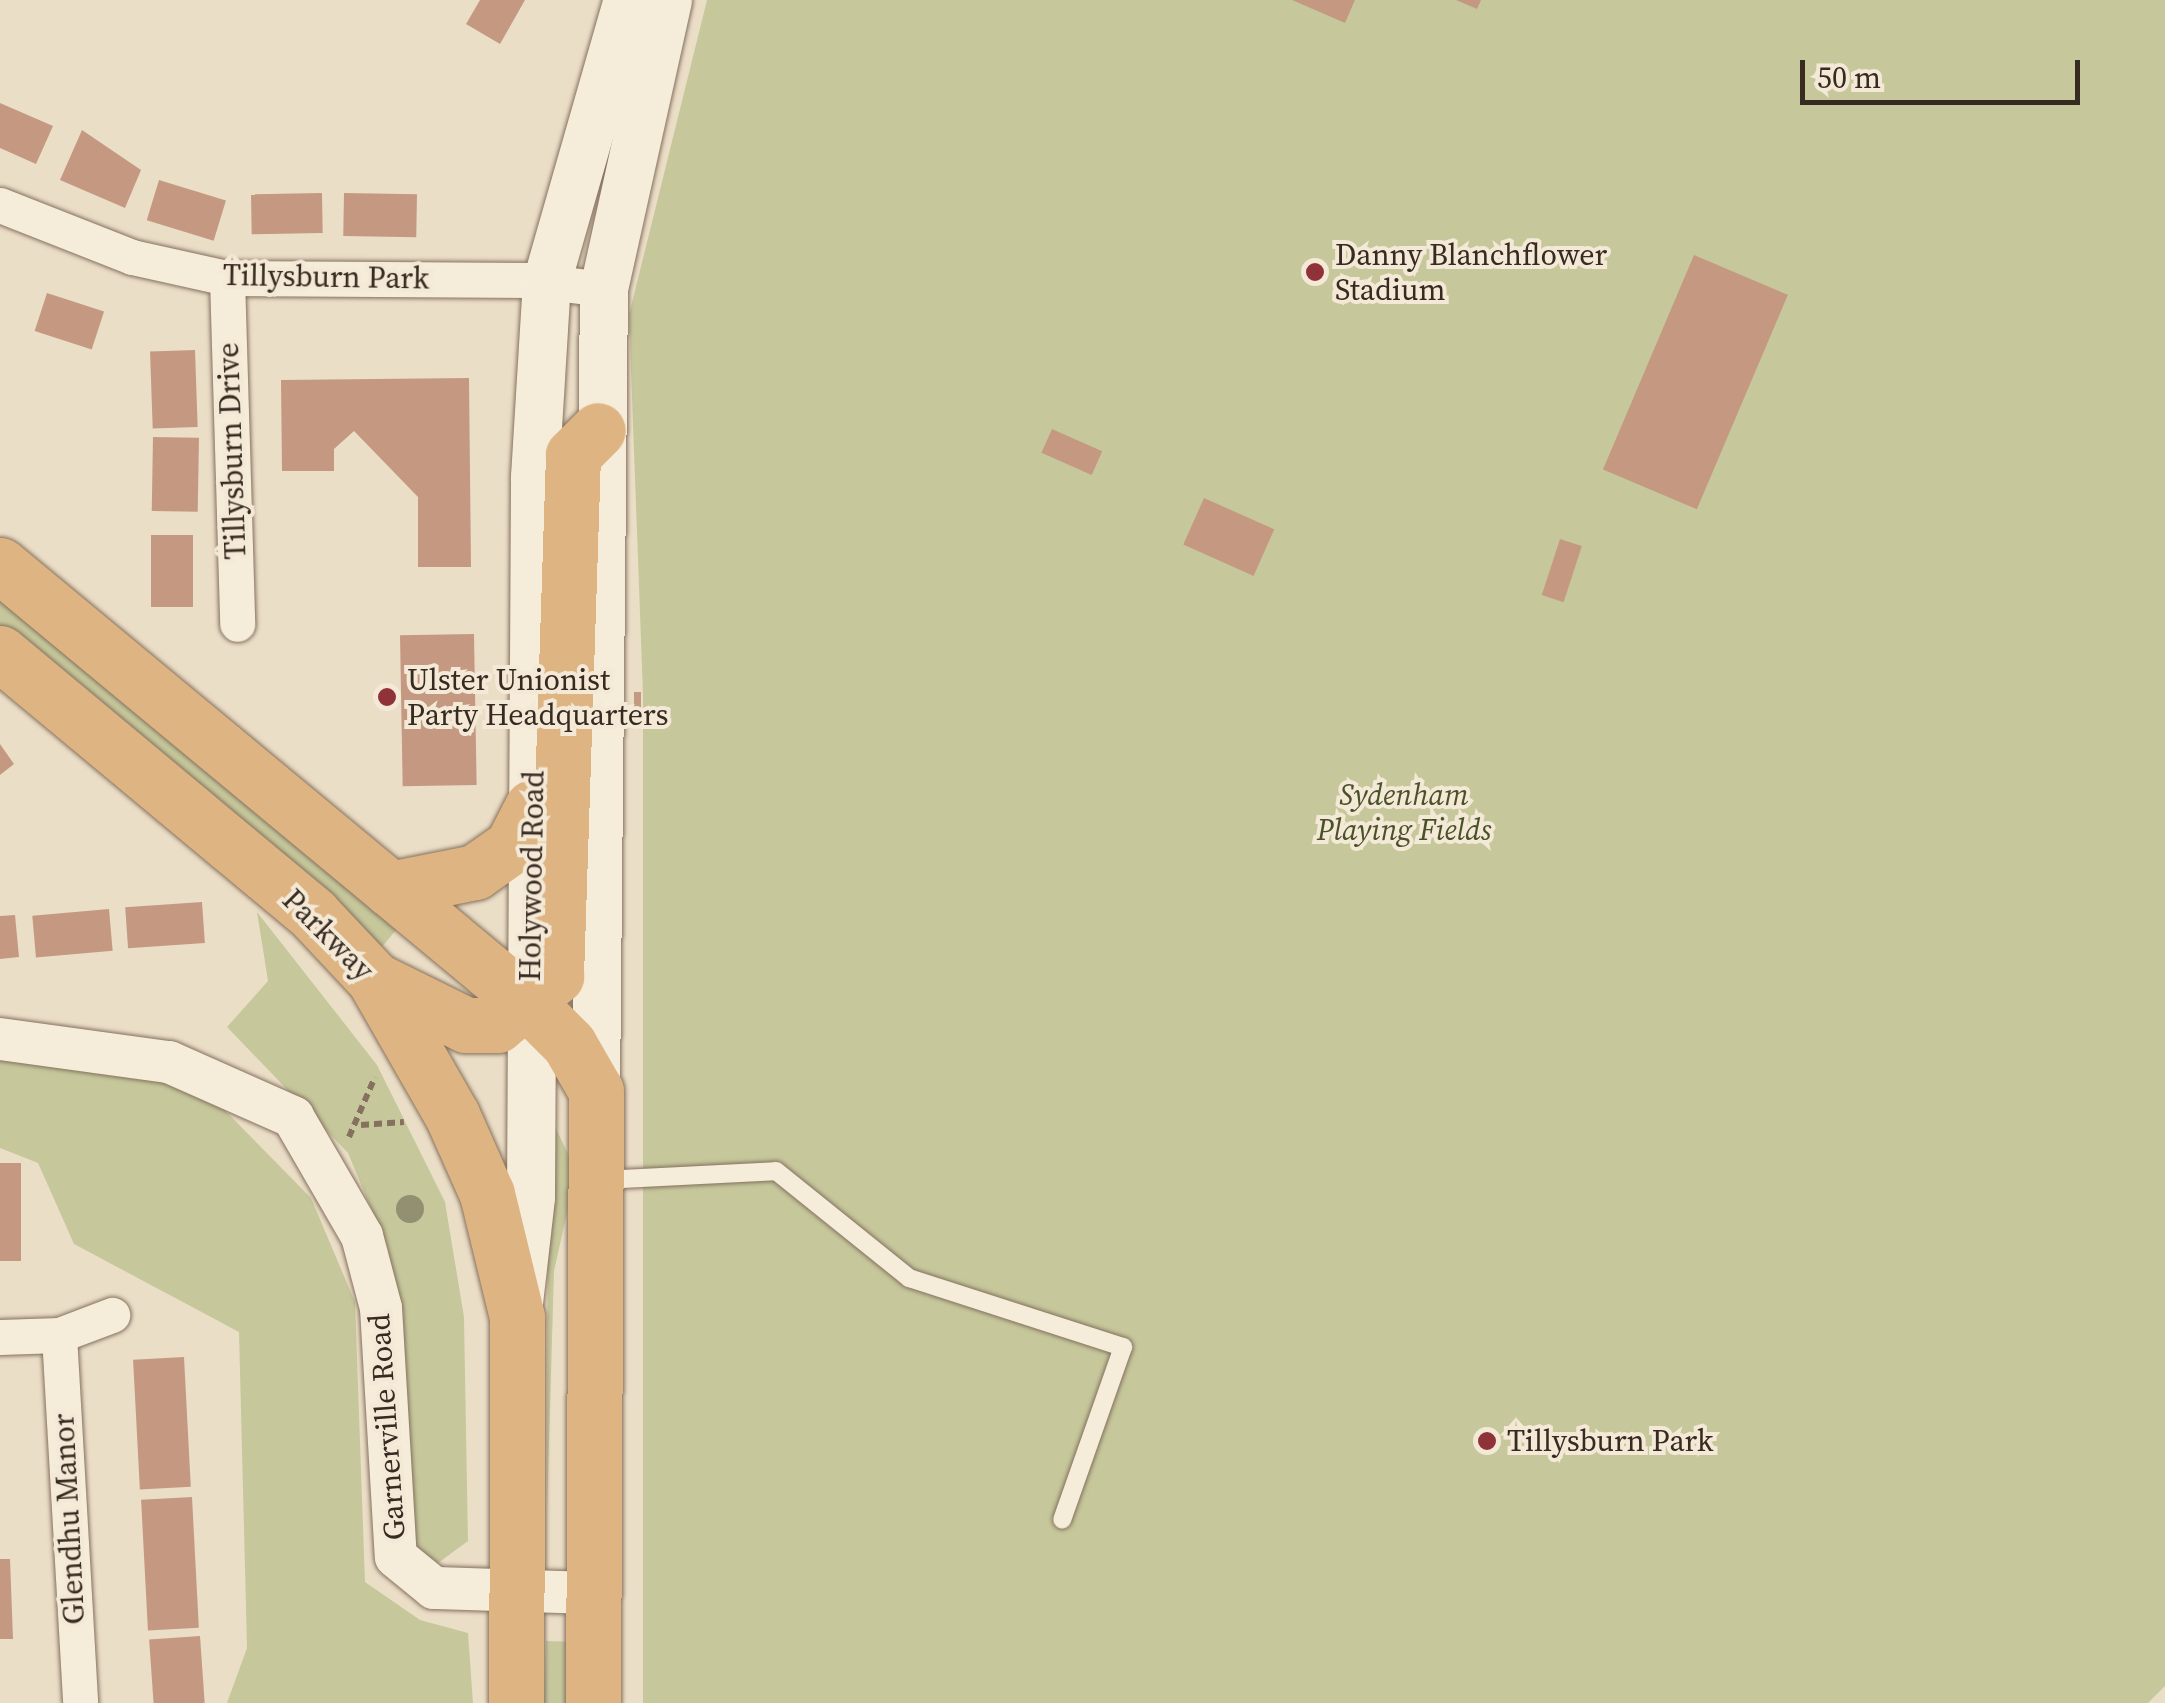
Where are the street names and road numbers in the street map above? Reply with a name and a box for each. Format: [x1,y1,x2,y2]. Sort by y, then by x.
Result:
street label: Tillysburn Park [223,257,429,297]
street label: Tillysburn Drive [210,342,254,560]
street label: Holywood Road [512,770,552,982]
street label: Parkway [275,882,381,988]
street label: Garnerville Road [361,1313,413,1541]
street label: Glendhu Manor [45,1413,93,1625]

